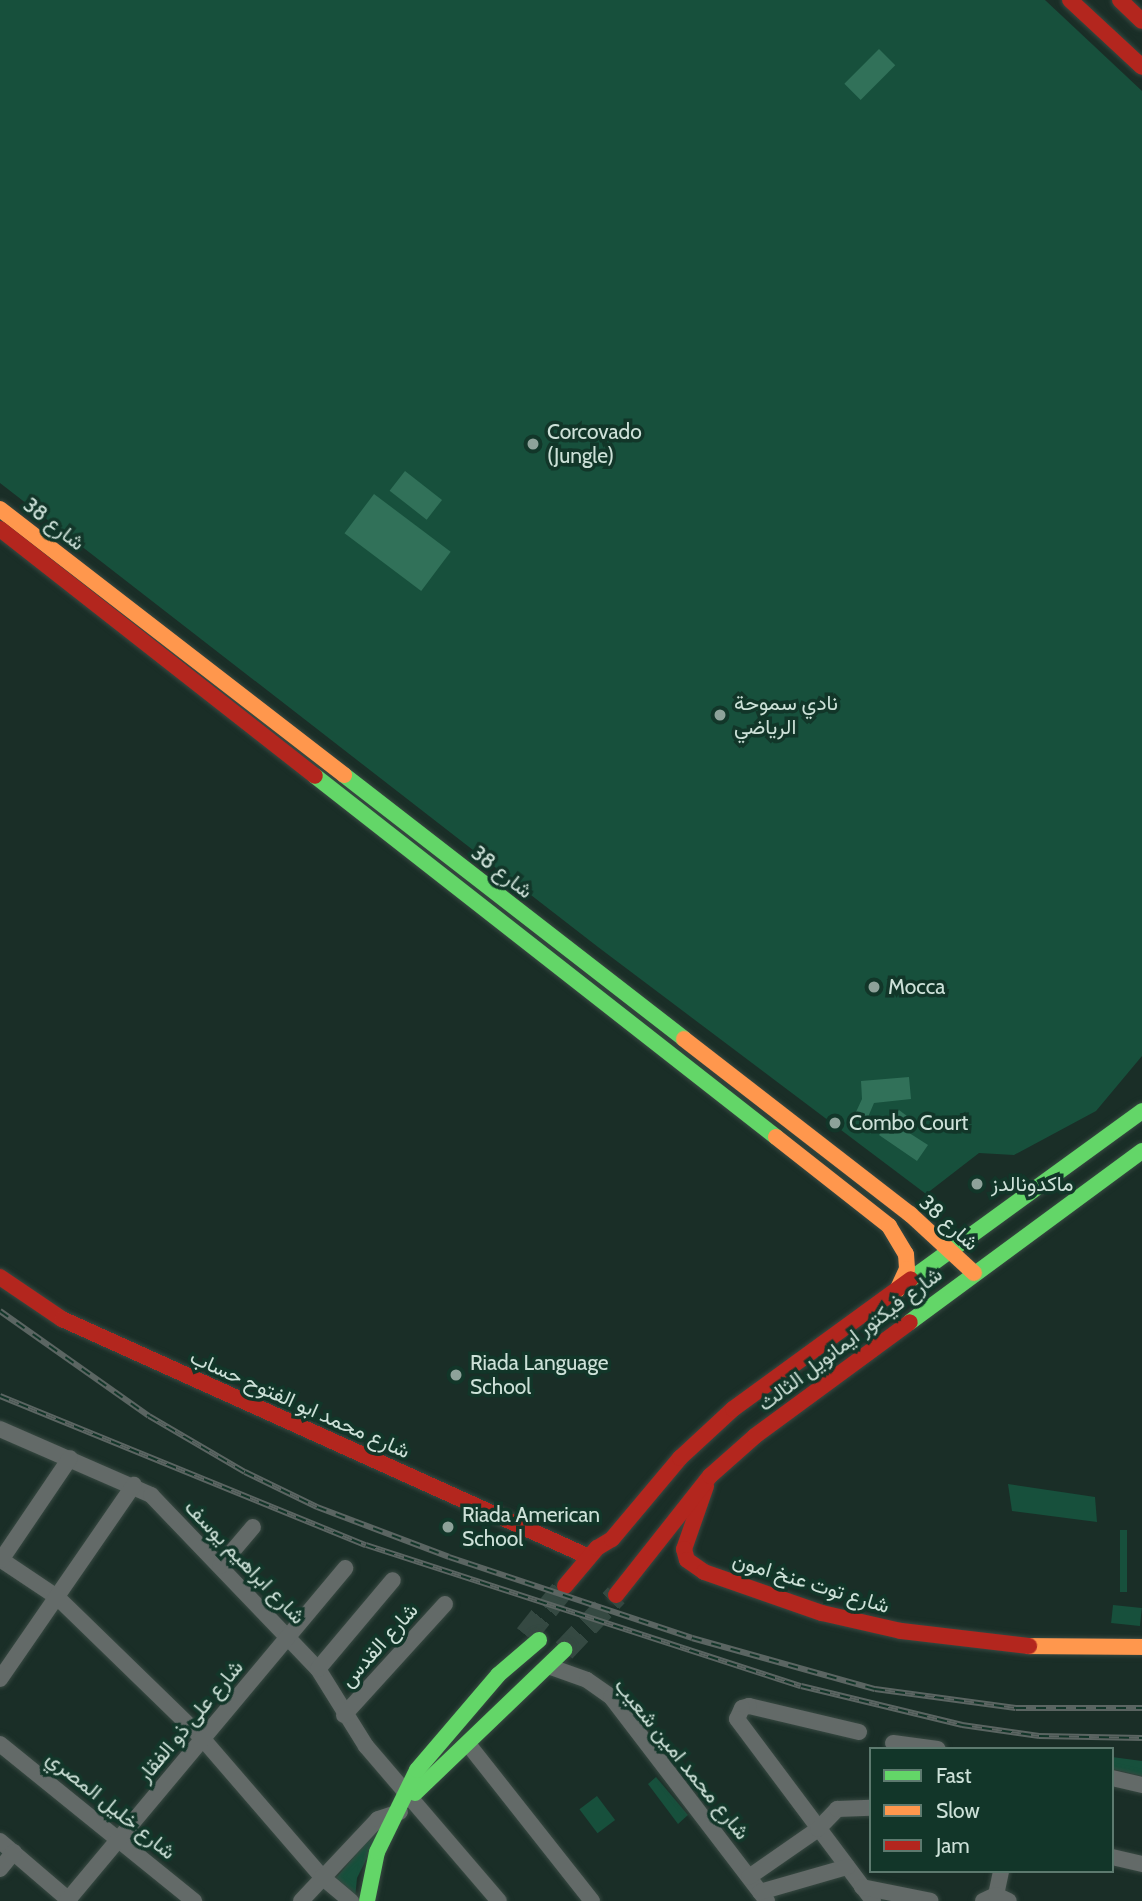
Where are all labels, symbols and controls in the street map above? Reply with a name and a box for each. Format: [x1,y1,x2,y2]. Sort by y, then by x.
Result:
place label: Corcovado (Jungle) [547,419,642,469]
marker: Corcovado (Jungle) [525,436,541,452]
street label: شارع 38 [18,492,90,556]
place label: نادي سموحة الرياضي [734,690,838,740]
marker: نادي سموحة الرياضي [712,707,728,723]
street label: شارع 38 [466,840,538,904]
place label: Mocca [888,974,945,1000]
marker: Mocca [866,979,882,995]
place label: Combo Court [849,1110,968,1136]
marker: Combo Court [827,1115,843,1131]
place label: ماكدونالدز [991,1171,1073,1197]
marker: ماكدونالدز [969,1176,985,1192]
street label: شارع 38 [914,1190,984,1256]
street label: شارع فيكتور ايمانويل الثالث [753,1262,947,1416]
street label: شارع محمد ابو الفتوح حساب [186,1344,414,1464]
place label: Riada Language School [470,1350,609,1400]
marker: Riada Language School [448,1367,464,1383]
street label: شارع ابراهيم يوسف [179,1495,311,1629]
place label: Riada American School [462,1502,600,1552]
marker: Riada American School [440,1519,456,1535]
street label: شارع توت عنخ امون [730,1547,892,1619]
street label: شارع القدس [335,1598,423,1692]
street label: شارع على ذو الفقار [132,1655,248,1787]
street label: شارع محمد امين شعيب [609,1673,755,1845]
street label: شارع خليل المصري [41,1745,181,1865]
legend [869,1747,1114,1873]
text: Fast [936,1763,972,1788]
text: Slow [936,1798,980,1823]
text: Jam [936,1833,970,1858]

